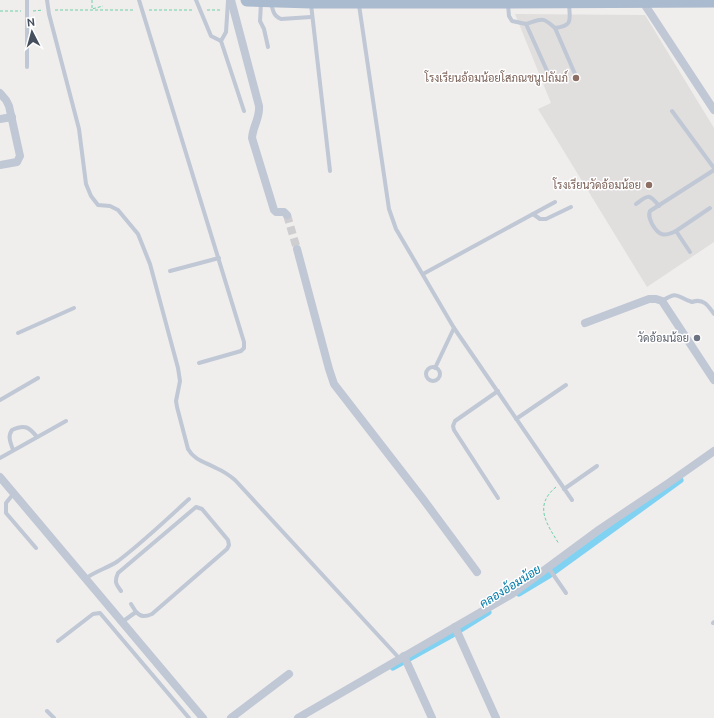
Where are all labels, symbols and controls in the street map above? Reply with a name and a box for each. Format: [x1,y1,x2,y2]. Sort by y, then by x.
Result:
north arrow [12,12,52,52]
text: N [26,16,36,28]
place label: โรงเรียนอ้อมน้อยโสภณชนูปถัมภ์ [424,70,568,86]
marker: โรงเรียนอ้อมน้อยโสภณชนูปถัมภ์ [571,73,581,83]
place label: โรงเรียนวัดอ้อมน้อย [552,177,641,191]
marker: โรงเรียนวัดอ้อมน้อย [644,180,654,190]
place label: วัดอ้อมน้อย [637,331,689,344]
marker: วัดอ้อมน้อย [692,333,702,343]
water label: คลองอ้อมน้อย [477,562,543,610]

